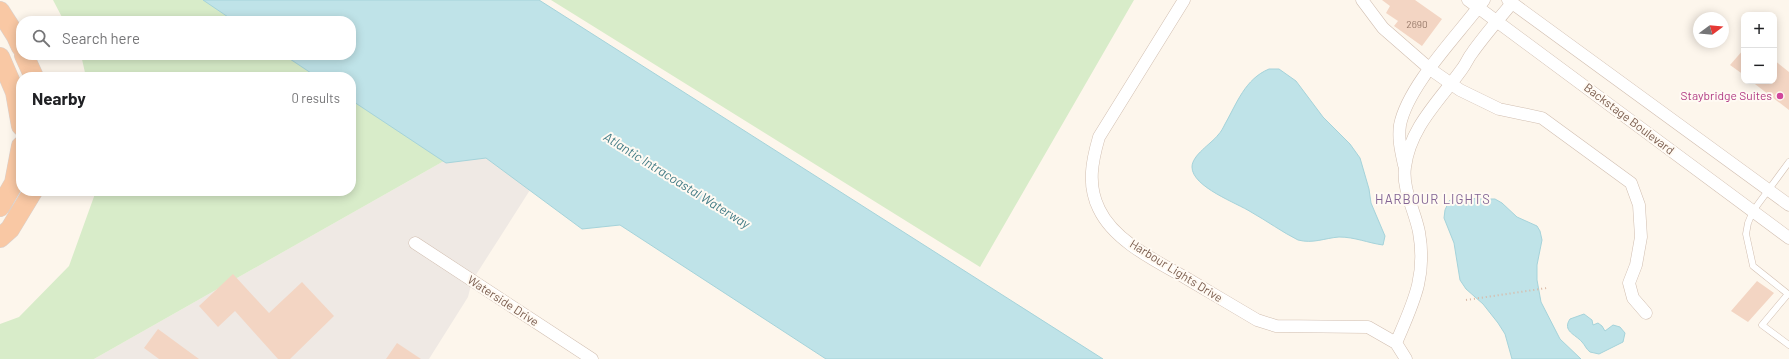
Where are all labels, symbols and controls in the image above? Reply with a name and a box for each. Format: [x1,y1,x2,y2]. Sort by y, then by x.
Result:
north arrow [1693,12,1729,48]
map controls [1741,12,1777,84]
button: + [1741,12,1777,48]
search box [16,16,356,60]
house number: 2690 [1406,18,1428,30]
icon: search [30,27,52,49]
text: Search here [62,29,140,47]
button: − [1741,48,1777,84]
street label: Backstage Boulevard [1582,80,1677,157]
text: Nearby [32,88,86,108]
place label: Staybridge Suites [1681,88,1772,102]
text: 0 results [291,90,340,106]
marker: Staybridge Suites [1775,91,1785,101]
water label: Atlantic Intracoastal Waterway [601,128,754,232]
district label: HARBOUR LIGHTS [1375,191,1491,207]
street label: Harbour Lights Drive [1128,236,1225,304]
street label: Waterside Drive [465,272,542,328]

